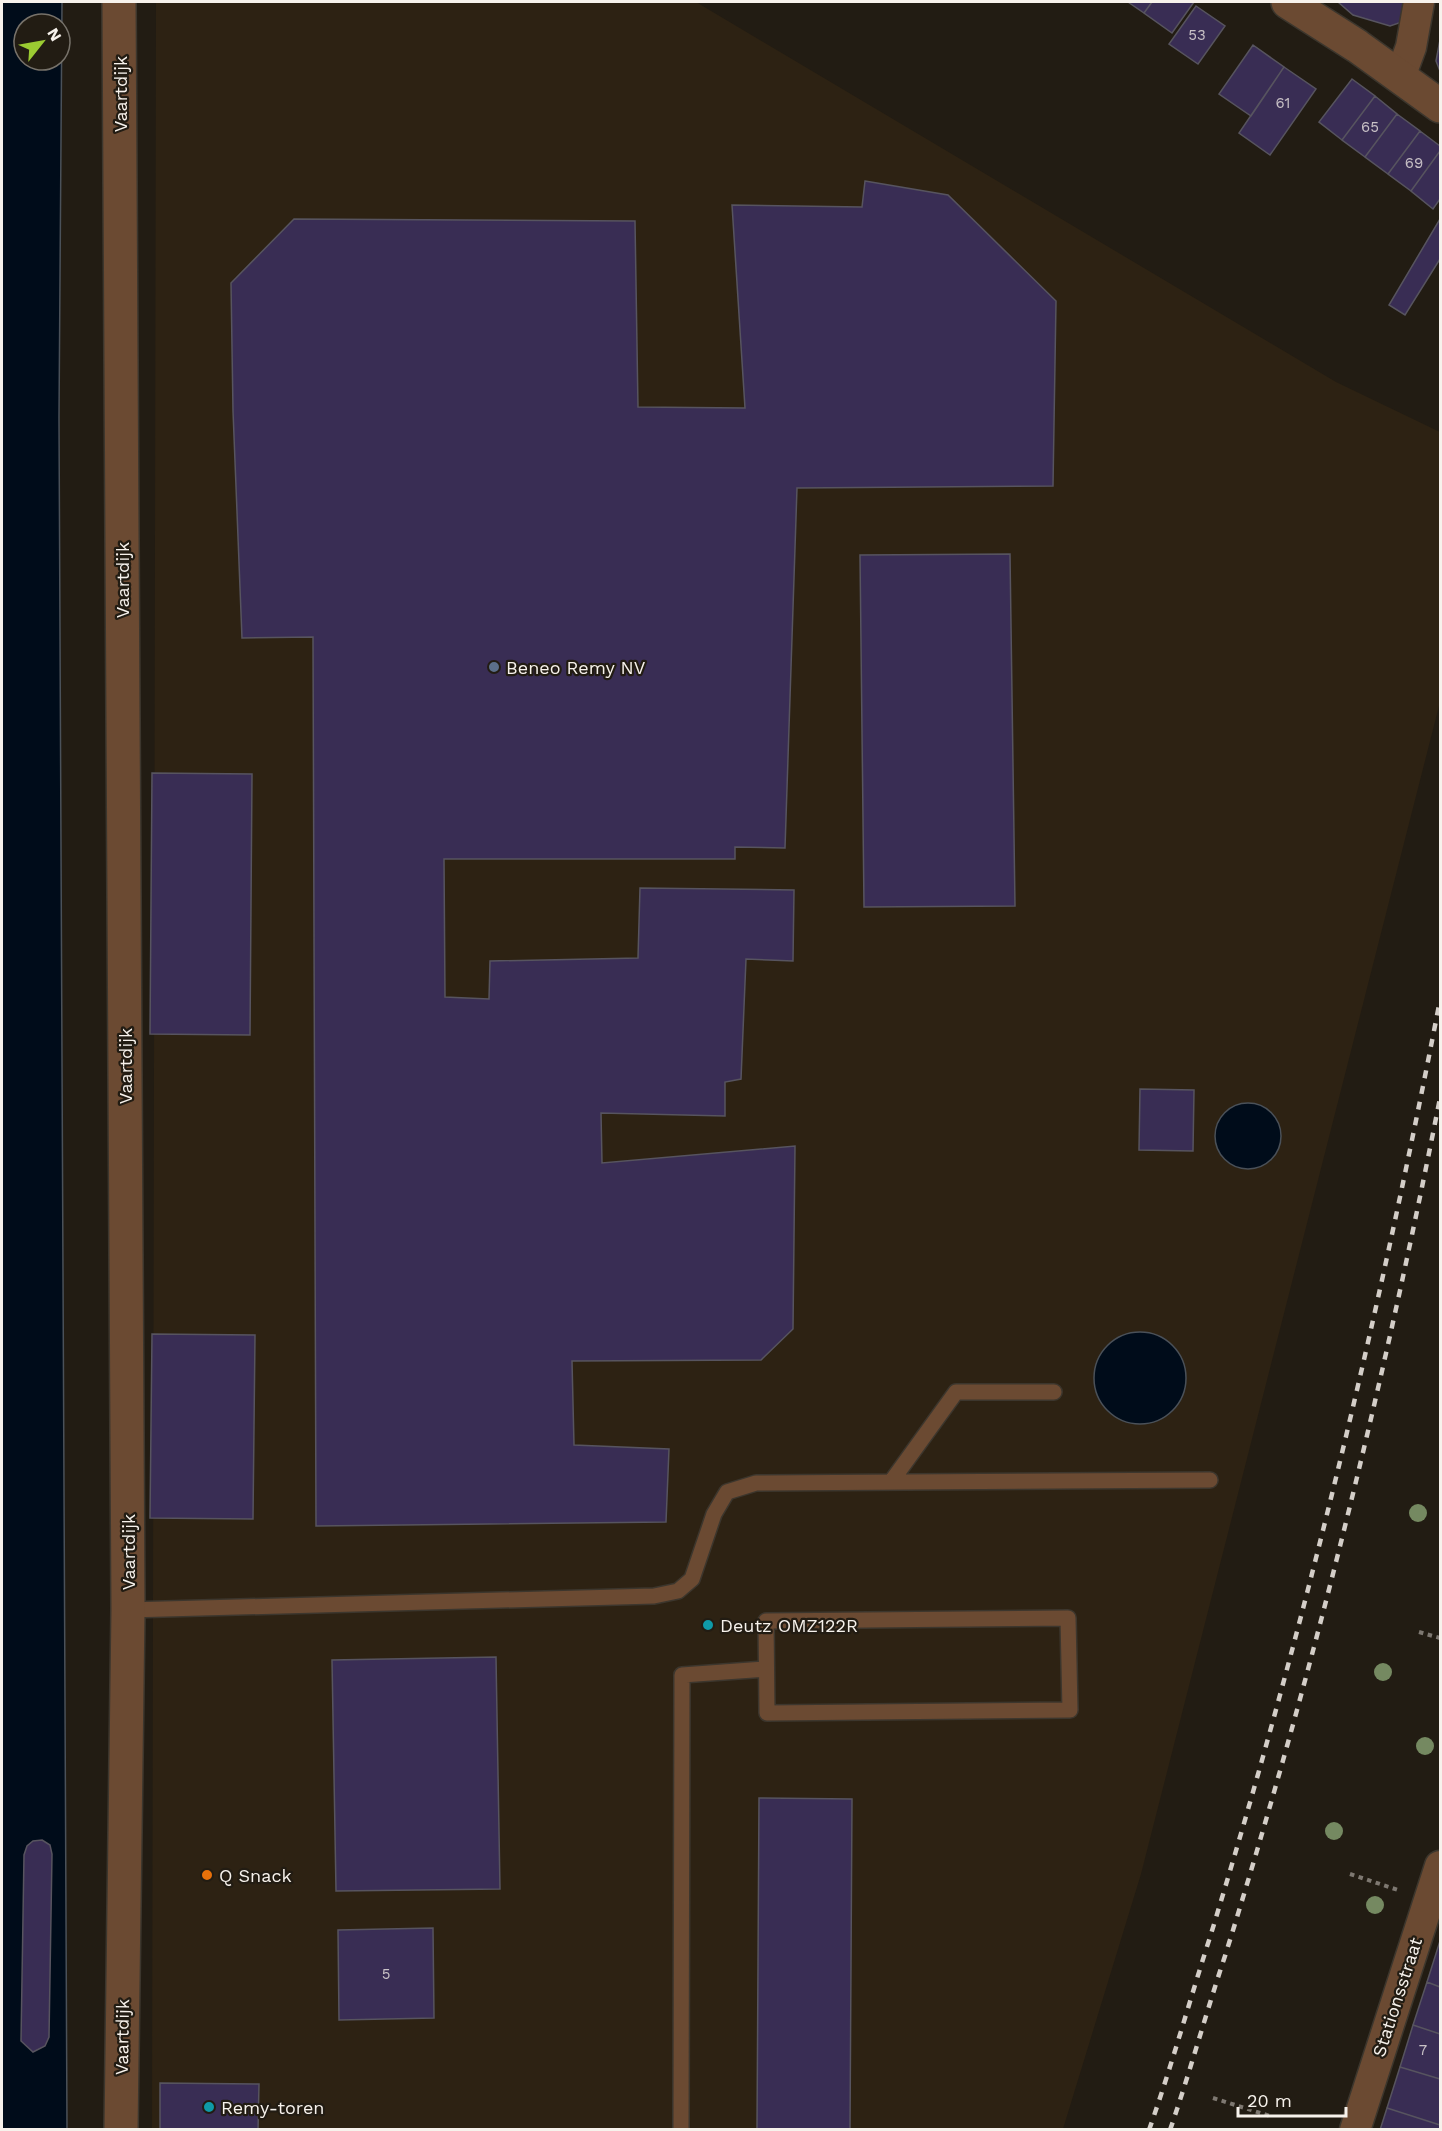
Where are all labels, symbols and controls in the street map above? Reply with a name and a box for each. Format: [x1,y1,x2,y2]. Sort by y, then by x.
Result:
north arrow [12,12,72,72]
text: N [43,25,66,45]
house number: 53 [1188,26,1206,44]
street label: Vaartdijk [110,56,131,132]
house number: 61 [1276,94,1290,112]
house number: 65 [1361,118,1379,136]
house number: 69 [1405,154,1423,172]
street label: Vaartdijk [112,542,133,618]
place label: Beneo Remy NV [506,657,646,678]
marker: Beneo Remy NV [487,660,501,674]
street label: Vaartdijk [115,1028,136,1104]
street label: Vaartdijk [118,1514,139,1590]
place label: Deutz OMZ122R [720,1615,858,1636]
marker: Deutz OMZ122R [701,1618,715,1632]
place label: Q Snack [219,1865,292,1886]
marker: Q Snack [200,1868,214,1882]
street label: Stationsstraat [1368,1934,1426,2059]
house number: 5 [382,1965,390,1983]
street label: Vaartdijk [111,1999,133,2075]
house number: 7 [1419,2041,1427,2059]
scale bar [1238,2080,1346,2118]
text: 20 m [1247,2090,1292,2111]
place label: Remy-toren [221,2097,324,2118]
marker: Remy-toren [202,2100,216,2114]

